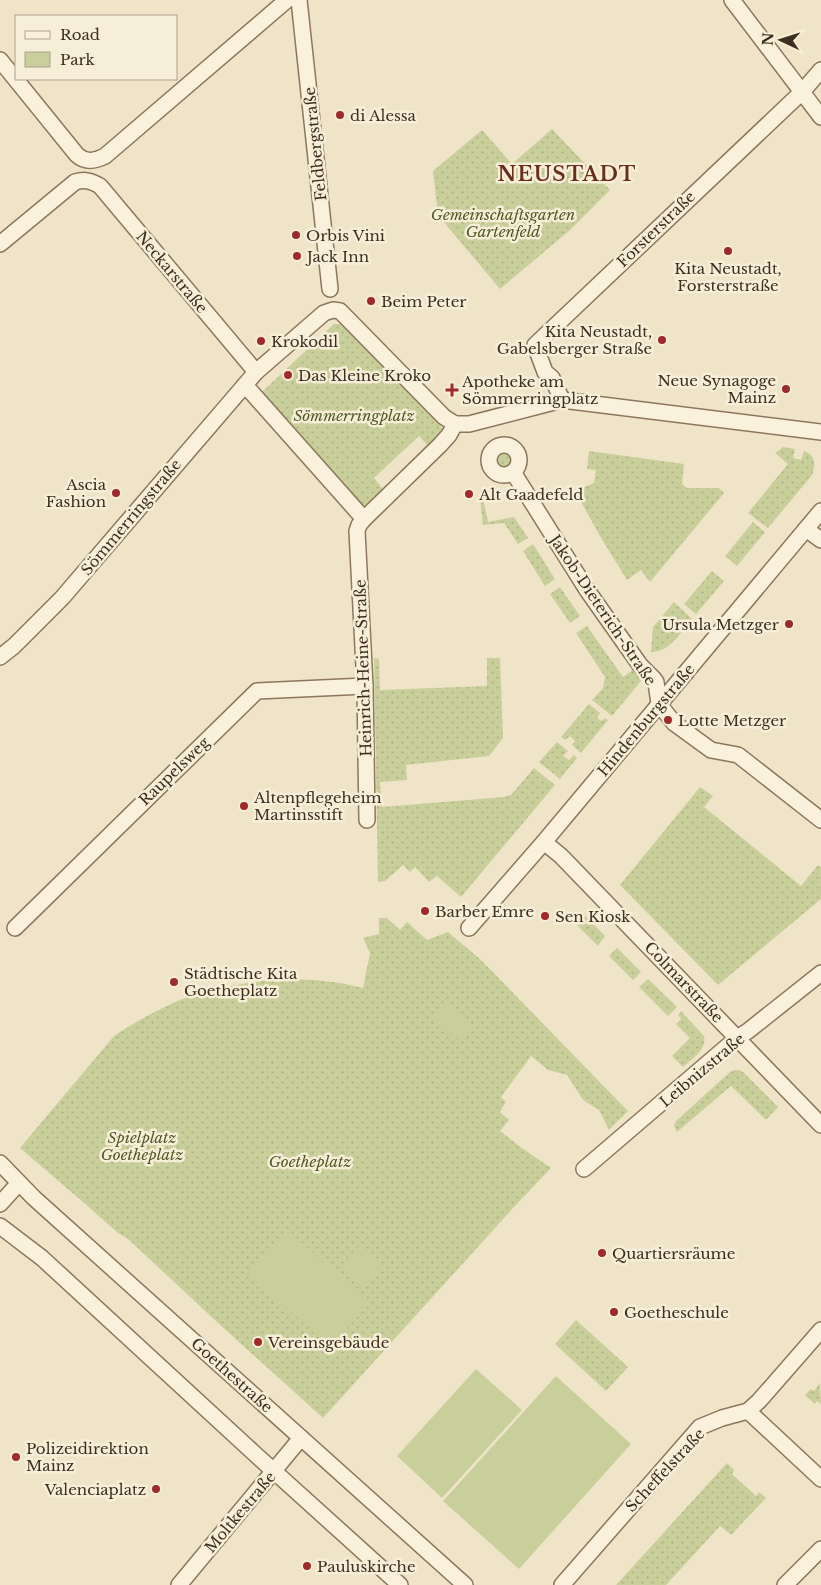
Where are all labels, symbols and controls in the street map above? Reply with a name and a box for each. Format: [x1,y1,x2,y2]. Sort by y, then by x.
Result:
legend [15,15,178,80]
north arrow [756,15,806,65]
text: Road [60,25,100,44]
text: N [759,32,777,46]
text: Park [60,50,96,69]
street label: Feldbergstraße [300,86,330,202]
place label: di Alessa [350,106,417,125]
marker: di Alessa [334,109,346,121]
district label: NEUSTADT [498,162,636,186]
street label: Forsterstraße [613,187,699,271]
park label: Gemeinschaftsgarten Gartenfeld [431,205,575,241]
place label: Orbis Vini [306,226,385,245]
street label: Neckarstraße [132,227,212,317]
marker: Orbis Vini [290,229,302,241]
marker: Kita Neustadt, Forsterstraße [722,245,734,257]
place label: Jack Inn [305,247,369,266]
marker: Jack Inn [291,250,303,262]
place label: Kita Neustadt, Forsterstraße [674,259,782,295]
place label: Beim Peter [381,292,467,311]
marker: Beim Peter [365,295,377,307]
place label: Kita Neustadt, Gabelsberger Straße [497,322,652,358]
place label: Krokodil [271,332,338,351]
marker: Kita Neustadt, Gabelsberger Straße [656,334,668,346]
marker: Krokodil [255,335,267,347]
place label: Das Kleine Kroko [298,366,431,385]
marker: Das Kleine Kroko [282,369,294,381]
place label: Neue Synagoge Mainz [658,371,776,407]
place label: Apotheke am Sömmerringplatz [461,372,598,408]
marker: Neue Synagoge Mainz [780,383,792,395]
marker: Apotheke am Sömmerringplatz [446,384,458,396]
park label: Sömmerringplatz [293,406,415,425]
street label: Sömmerringstraße [77,455,185,579]
place label: Ascia Fashion [46,475,107,511]
place label: Alt Gaadefeld [478,485,583,504]
marker: Ascia Fashion [110,487,122,499]
marker: Alt Gaadefeld [463,488,475,500]
street label: Jakob-Dieterich-Straße [544,530,660,689]
street label: Heinrich-Heine-Straße [350,579,376,757]
place label: Ursula Metzger [662,615,780,634]
marker: Ursula Metzger [783,618,795,630]
street label: Hindenburgstraße [593,660,699,780]
place label: Lotte Metzger [678,711,787,730]
marker: Lotte Metzger [662,714,674,726]
street label: Raupelsweg [135,732,214,809]
place label: Altenpflegeheim Martinsstift [253,788,382,824]
marker: Altenpflegeheim Martinsstift [238,800,250,812]
place label: Barber Emre [435,902,534,921]
marker: Barber Emre [419,905,431,917]
place label: Sen Kiosk [555,907,631,926]
marker: Sen Kiosk [539,910,551,922]
street label: Colmarstraße [641,938,727,1026]
place label: Städtische Kita Goetheplatz [184,964,298,1000]
marker: Städtische Kita Goetheplatz [168,976,180,988]
street label: Leibnizstraße [656,1029,748,1111]
park label: Spielplatz Goetheplatz [101,1128,184,1164]
park label: Goetheplatz [269,1152,352,1171]
place label: Quartiersräume [612,1244,735,1263]
marker: Quartiersräume [596,1247,608,1259]
place label: Goetheschule [624,1303,729,1322]
marker: Goetheschule [608,1306,620,1318]
place label: Vereinsgebäude [267,1333,389,1352]
street label: Goethestraße [187,1334,277,1416]
marker: Vereinsgebäude [252,1336,264,1348]
street label: Scheffelstraße [621,1424,709,1516]
place label: Polizeidirektion Mainz [26,1439,149,1475]
marker: Polizeidirektion Mainz [10,1451,22,1463]
street label: Moltkestraße [200,1467,280,1557]
place label: Valenciaplatz [44,1480,146,1499]
marker: Valenciaplatz [150,1483,162,1495]
place label: Pauluskirche [317,1557,416,1576]
marker: Pauluskirche [301,1560,313,1572]

